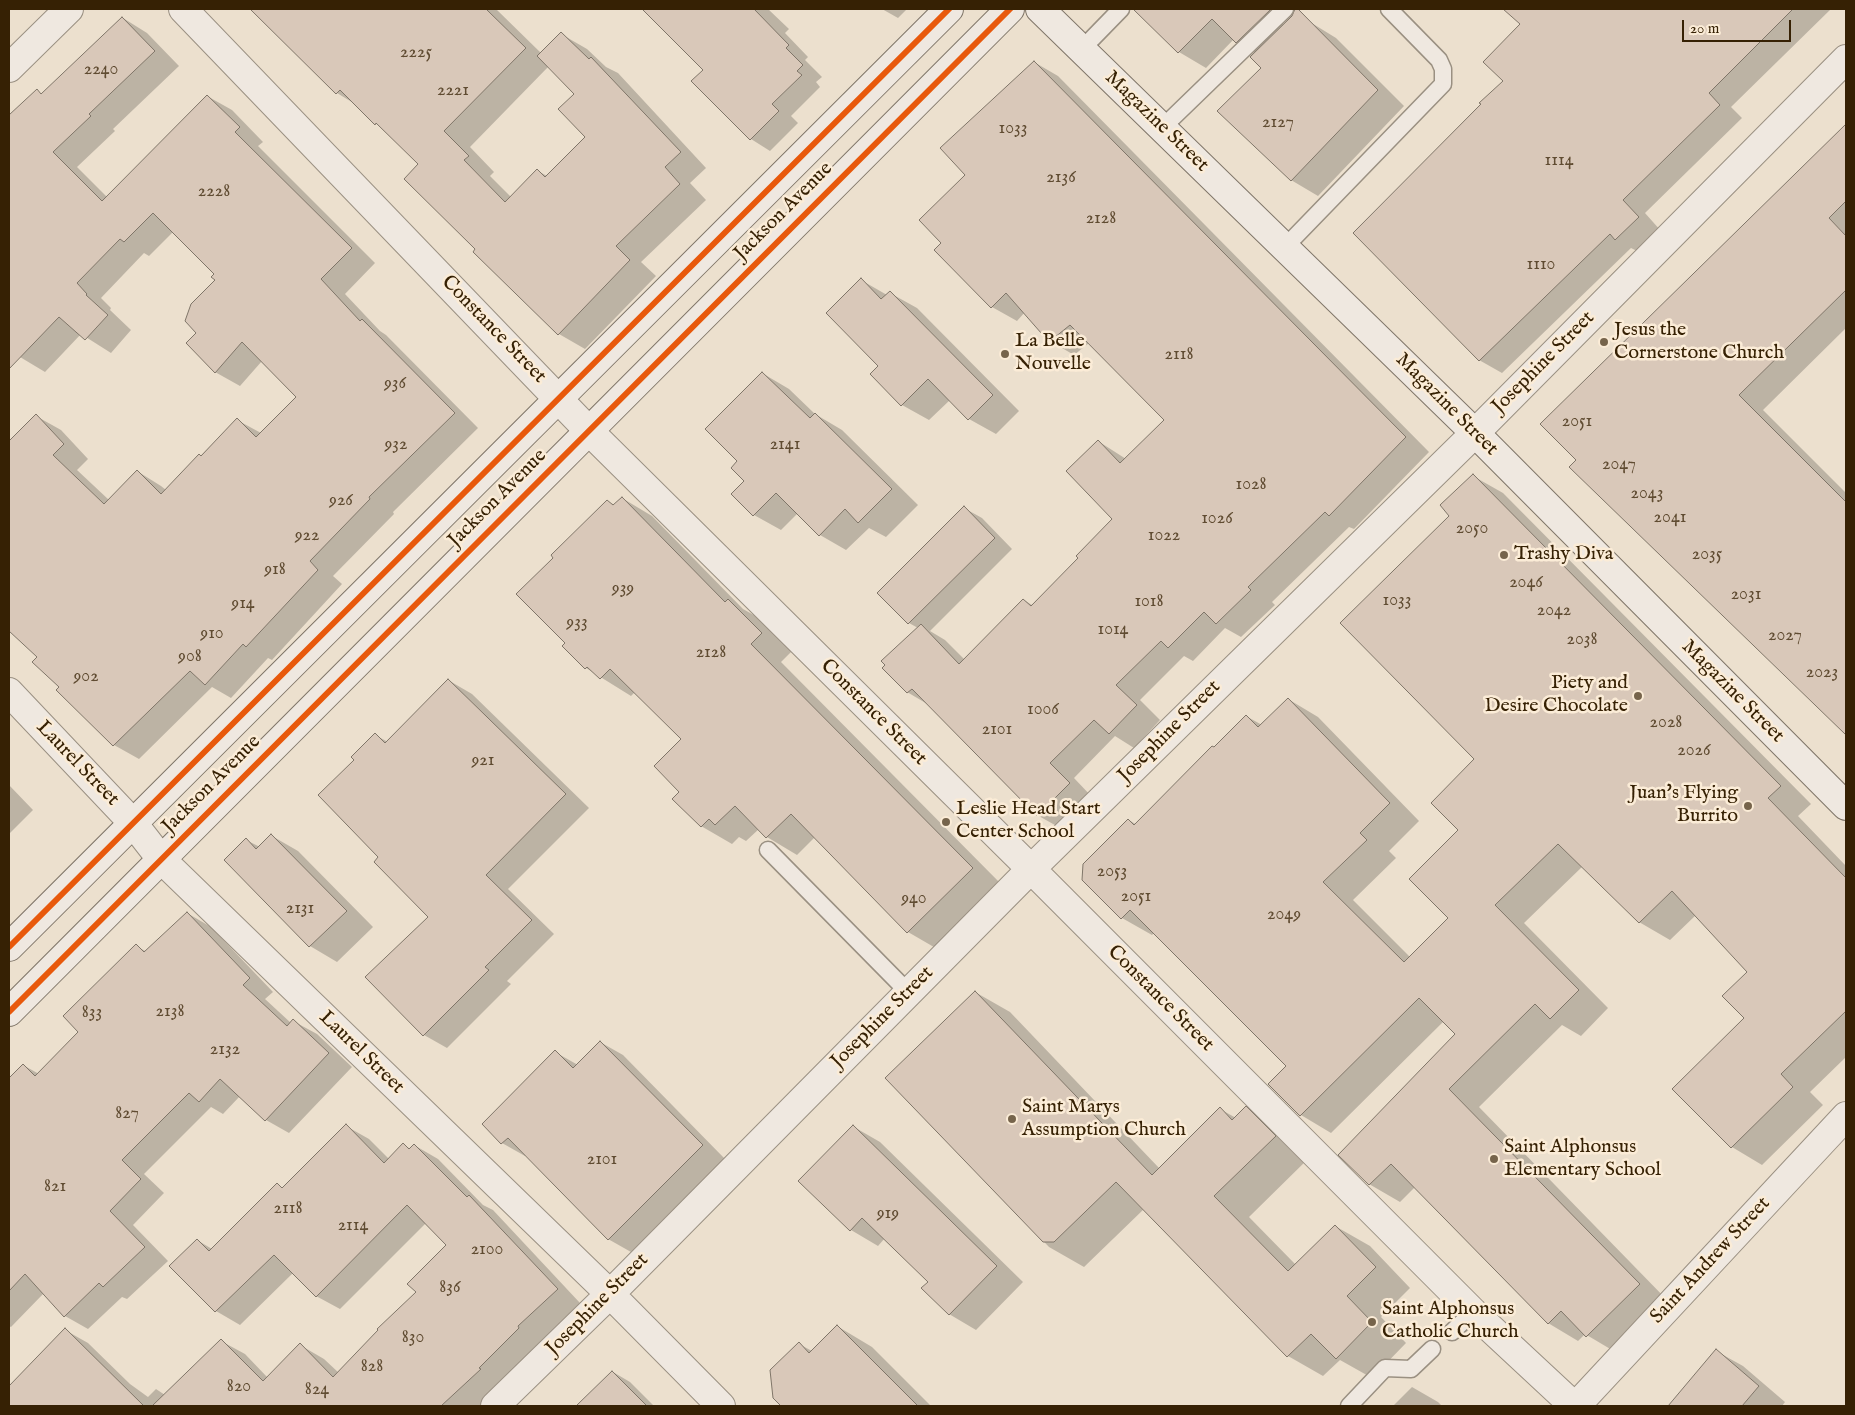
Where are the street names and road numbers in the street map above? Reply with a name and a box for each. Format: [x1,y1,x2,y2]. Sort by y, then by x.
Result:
street label: Magazine Street [1099,66,1213,178]
street label: Jackson Avenue [730,158,838,266]
street label: Constance Street [436,271,550,389]
street label: Josephine Street [1488,307,1600,419]
street label: Magazine Street [1390,349,1502,461]
street label: Jackson Avenue [444,445,552,553]
street label: Magazine Street [1676,636,1788,748]
street label: Constance Street [815,655,931,771]
street label: Josephine Street [1114,676,1226,788]
street label: Laurel Street [30,716,124,812]
street label: Jackson Avenue [158,731,266,839]
street label: Constance Street [1102,941,1218,1057]
street label: Josephine Street [827,962,939,1074]
street label: Laurel Street [313,1006,409,1100]
street label: Saint Andrew Street [1646,1193,1776,1329]
street label: Josephine Street [542,1249,654,1361]

